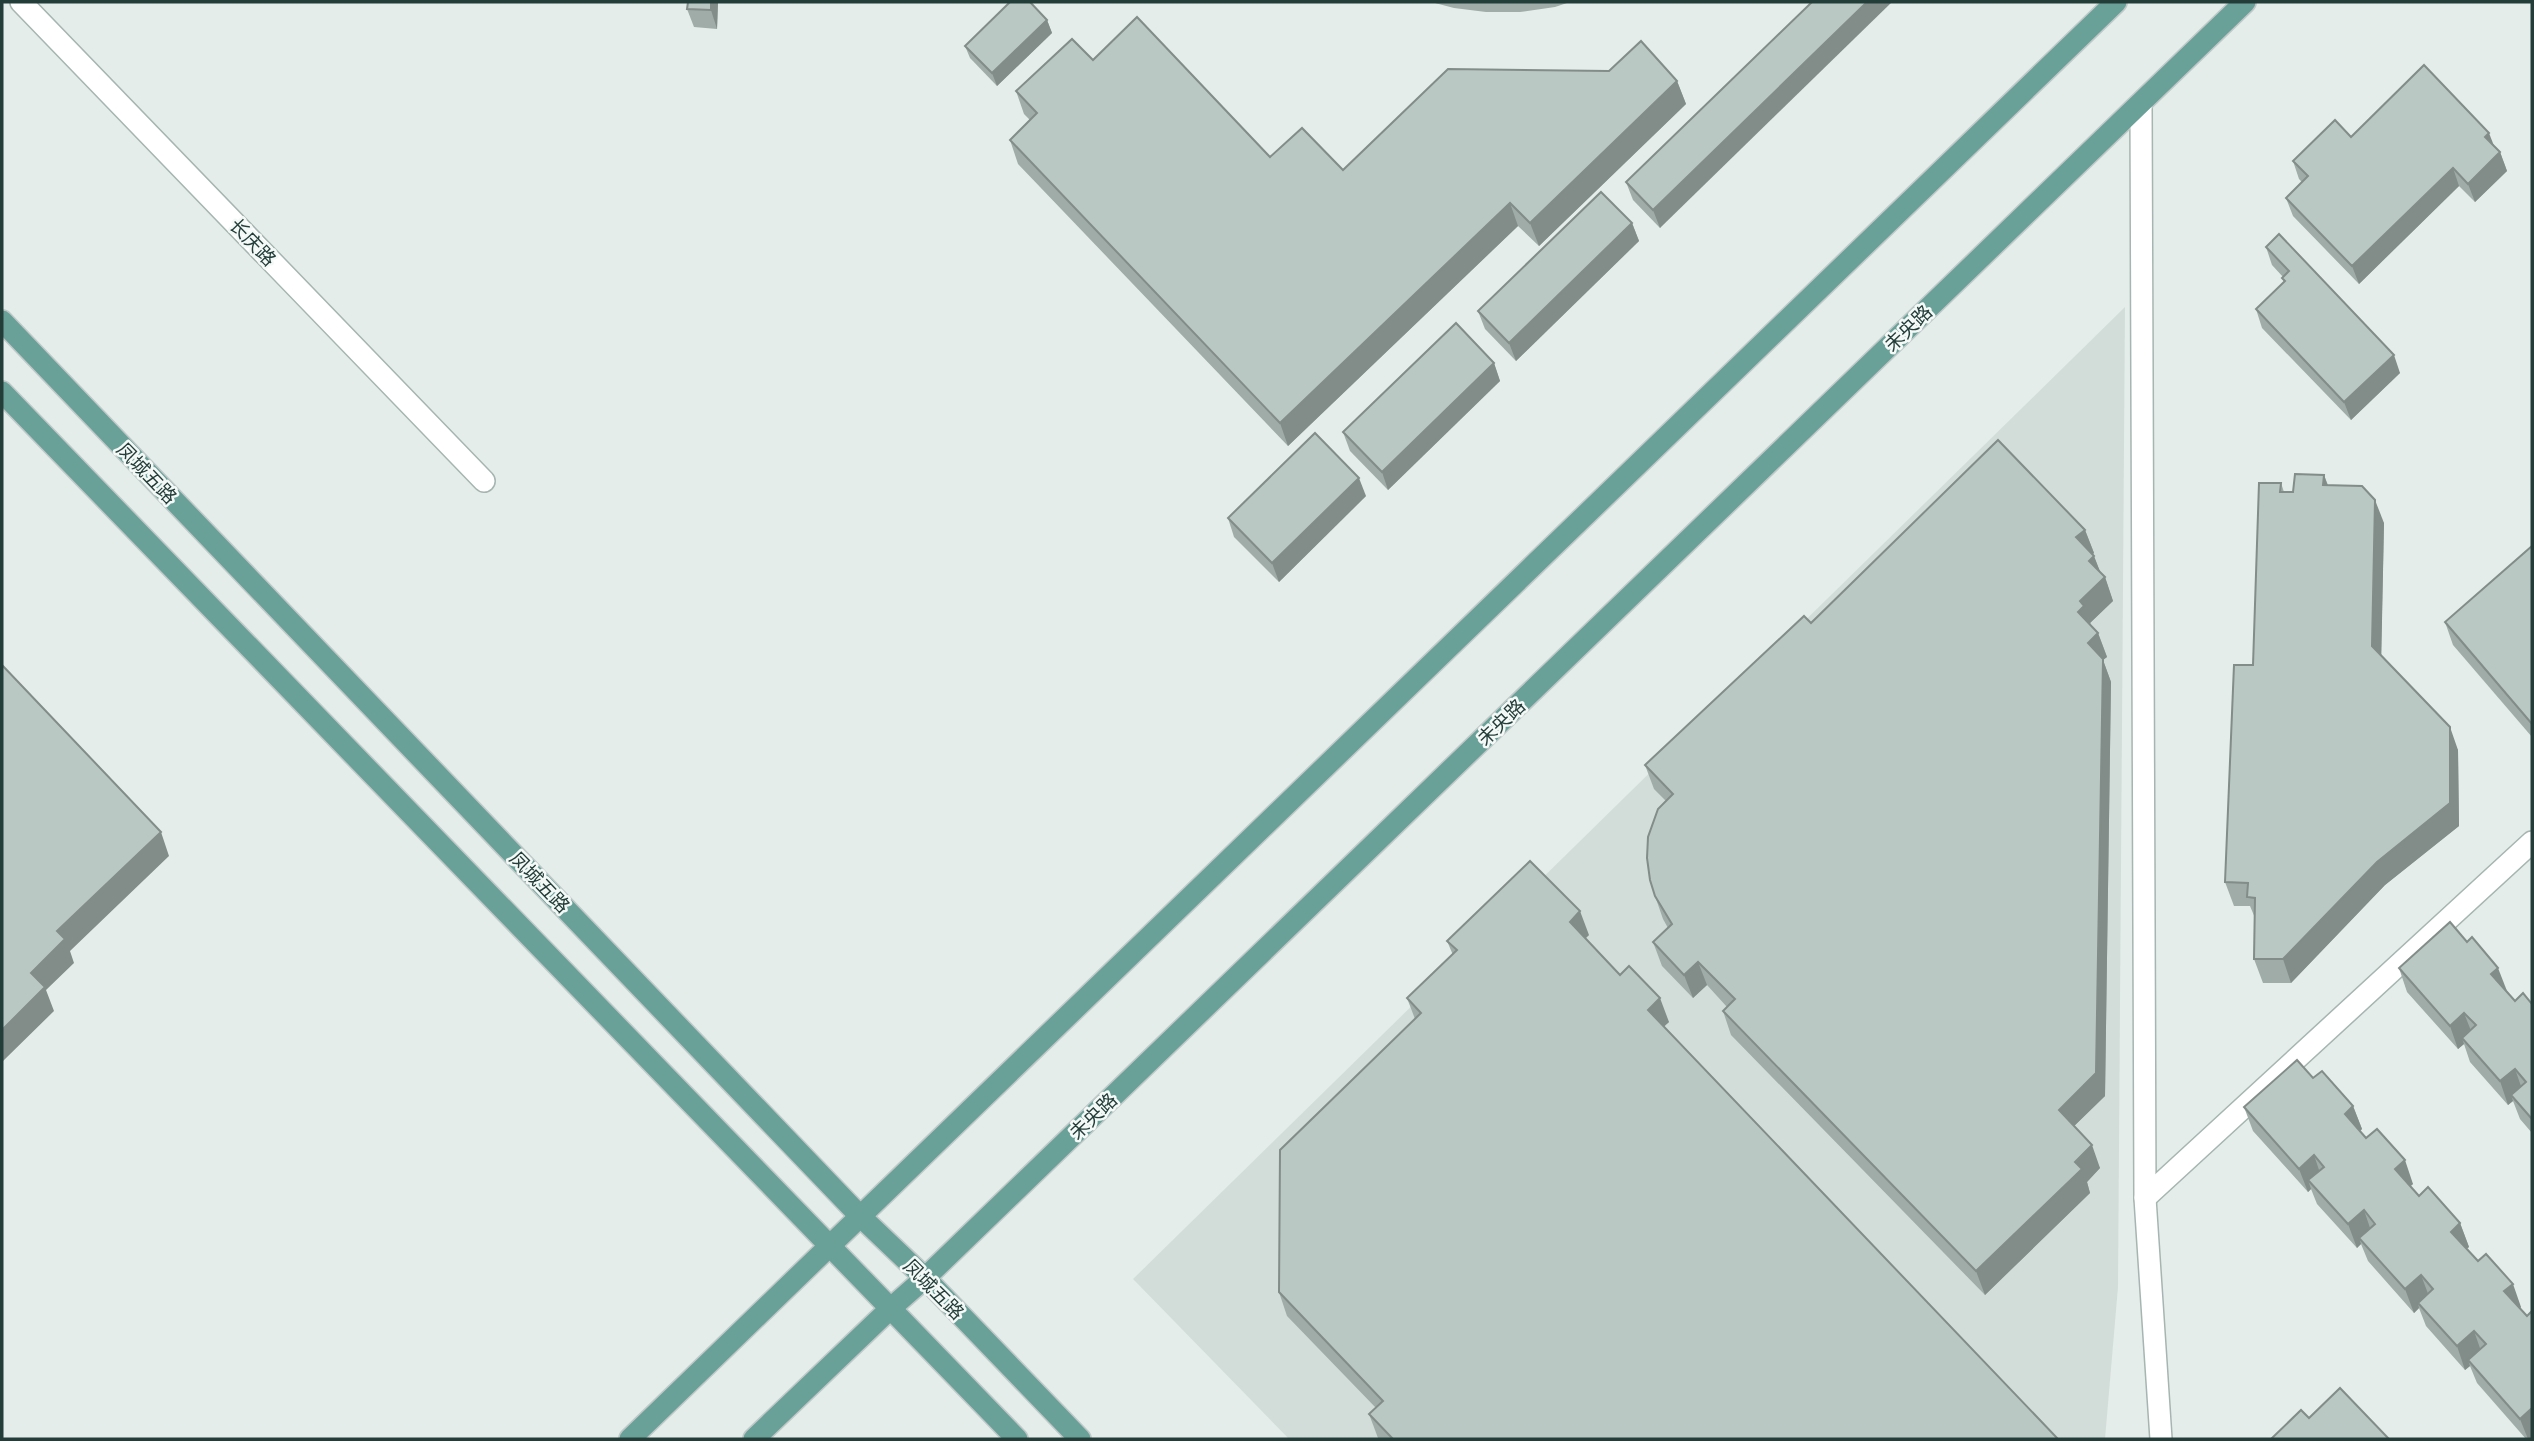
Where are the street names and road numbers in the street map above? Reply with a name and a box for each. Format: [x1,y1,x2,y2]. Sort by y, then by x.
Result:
street label: 长庆路 [224,212,282,272]
street label: 未央路 [1878,299,1938,357]
street label: 凤城五路 [111,437,183,509]
street label: 未央路 [1471,693,1531,751]
street label: 凤城五路 [504,846,576,918]
street label: 未央路 [1063,1087,1123,1145]
street label: 凤城五路 [898,1253,970,1325]

